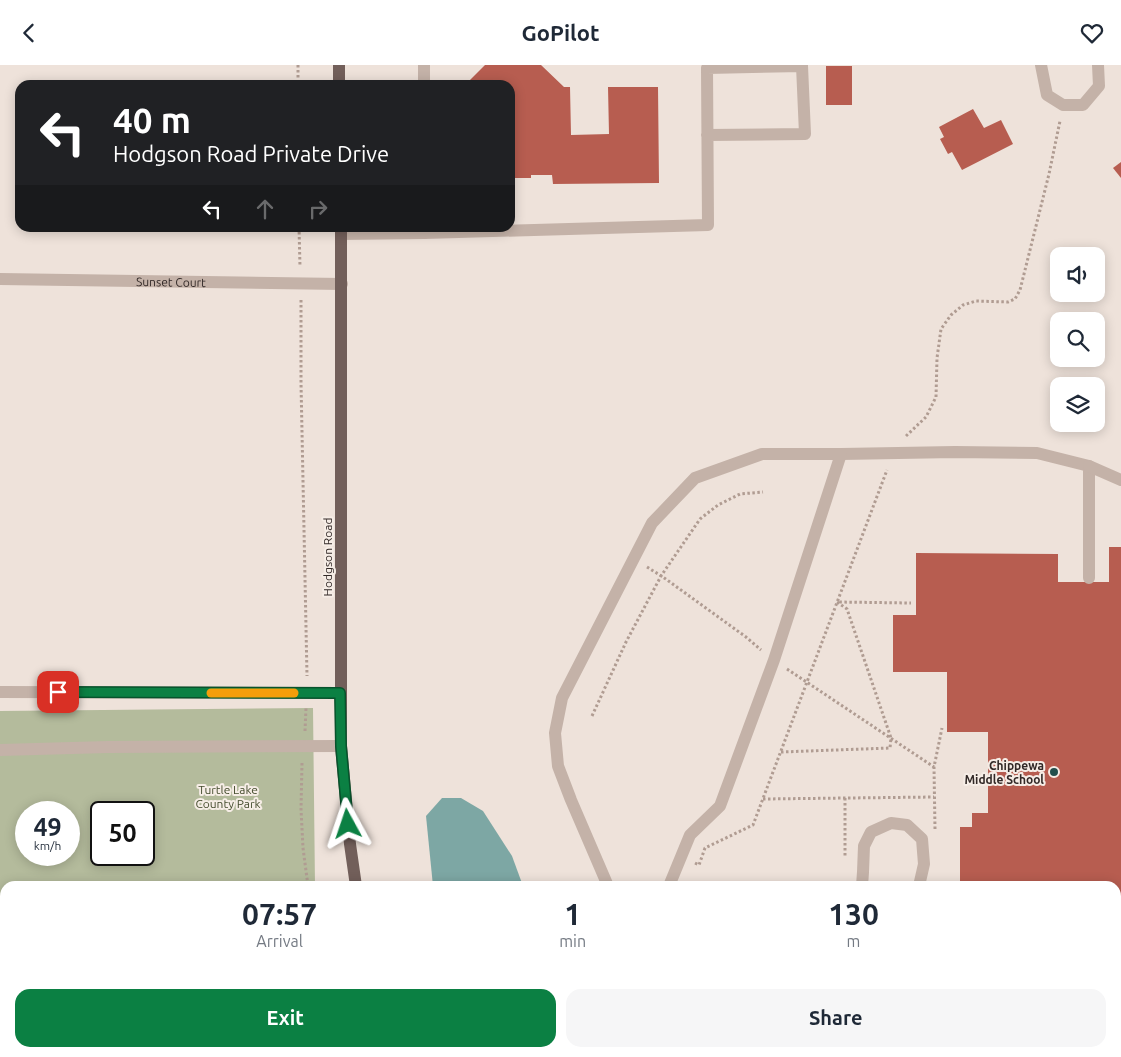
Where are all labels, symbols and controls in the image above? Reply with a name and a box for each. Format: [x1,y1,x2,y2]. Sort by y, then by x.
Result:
icon: back [15,19,43,47]
icon: heart [1078,19,1106,47]
text: GoPilot [522,20,599,45]
icon: left [30,100,95,165]
text: 40 m [113,100,191,140]
text: Hodgson Road Private Drive [113,141,389,166]
icon: left [198,195,226,223]
icon: ahead [251,195,279,223]
icon: right [304,195,332,223]
map controls [1050,247,1105,432]
button: sound [1050,247,1105,302]
street label: Sunset Court [136,274,206,289]
button: search [1050,312,1105,367]
button: layers [1050,377,1105,432]
street label: Hodgson Road [321,518,334,596]
pin [37,671,79,713]
icon: arrive [44,678,72,706]
place label: Chippewa Middle School [964,759,1044,786]
marker: Chippewa Middle School [1048,766,1060,778]
park label: Turtle Lake County Park [195,783,261,810]
position arrow [321,797,373,849]
speed limit sign: 50 [90,801,155,866]
text: 49 [33,813,62,841]
text: km/h [34,839,61,852]
text: 07:57 [242,897,317,931]
text: 1 [564,897,581,931]
text: 130 [828,897,879,931]
text: Arrival [256,932,303,950]
text: min [559,932,586,950]
text: m [847,932,860,950]
button: Exit [15,989,556,1047]
button: Share [566,989,1106,1047]

